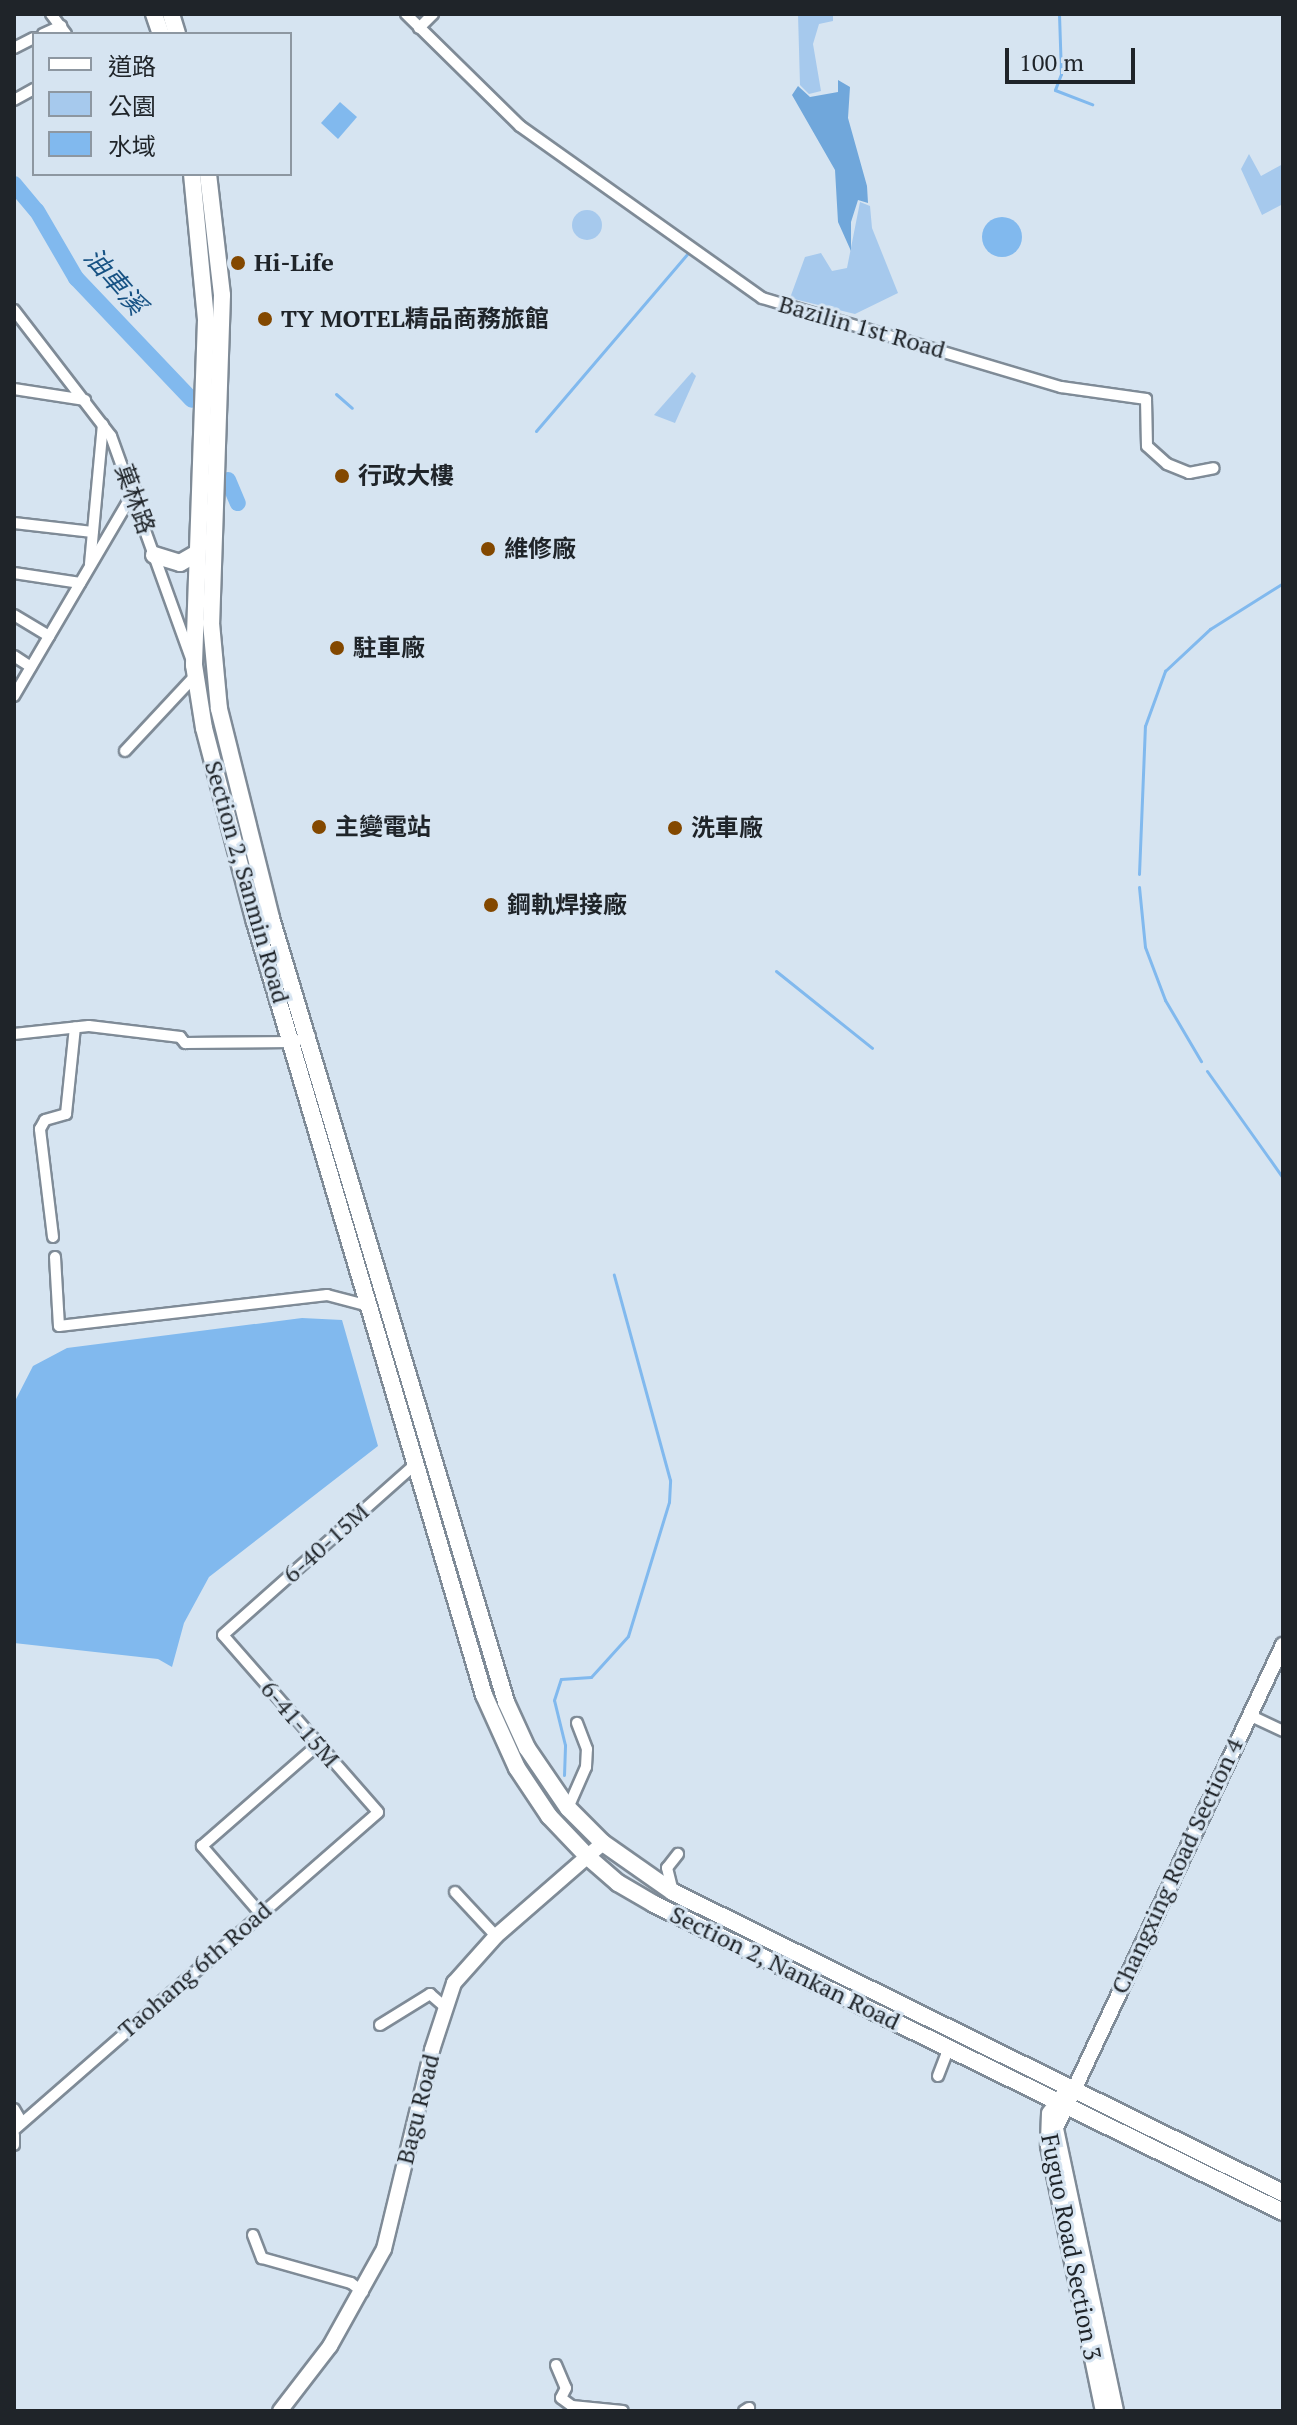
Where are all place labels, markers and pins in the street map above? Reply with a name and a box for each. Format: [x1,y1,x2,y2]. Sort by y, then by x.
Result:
place label: Hi-Life [254,249,334,277]
marker: Hi-Life [229,254,247,272]
place label: TY MOTEL精品商務旅館 [281,305,549,333]
marker: TY MOTEL精品商務旅館 [256,310,274,328]
place label: 行政大樓 [358,462,454,490]
marker: 行政大樓 [333,467,351,485]
place label: 維修廠 [504,535,576,563]
marker: 維修廠 [479,540,497,558]
place label: 駐車廠 [353,634,425,662]
marker: 駐車廠 [328,639,346,657]
place label: 主變電站 [335,813,431,841]
place label: 洗車廠 [691,814,763,842]
marker: 主變電站 [310,818,328,836]
marker: 洗車廠 [666,819,684,837]
place label: 鋼軌焊接廠 [507,891,627,919]
marker: 鋼軌焊接廠 [482,896,500,914]

